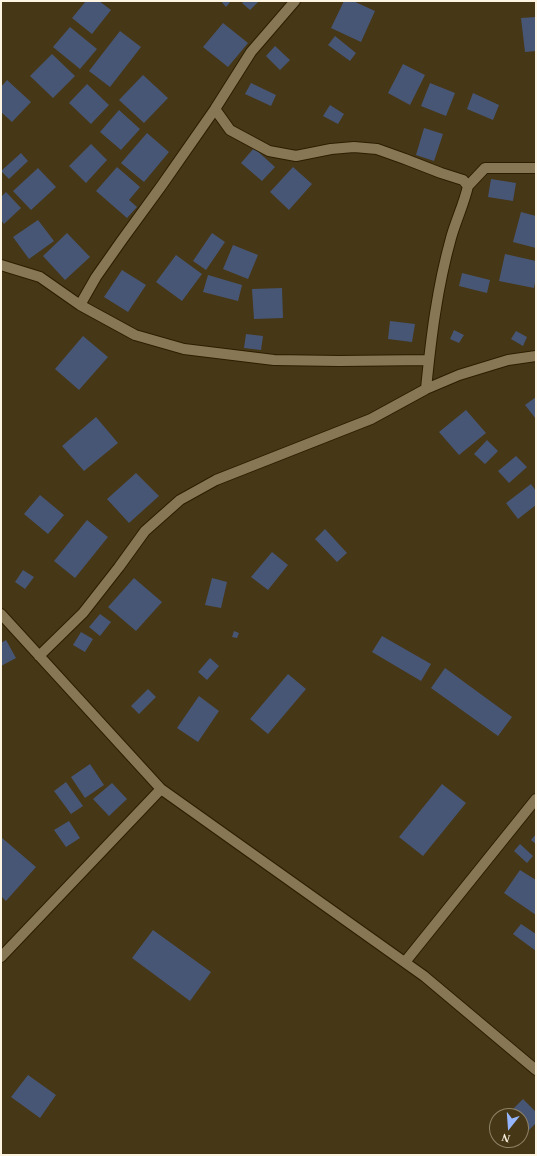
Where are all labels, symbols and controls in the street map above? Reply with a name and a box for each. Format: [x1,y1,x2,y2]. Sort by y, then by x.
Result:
north arrow [489,1108,529,1148]
text: N [500,1132,511,1145]

